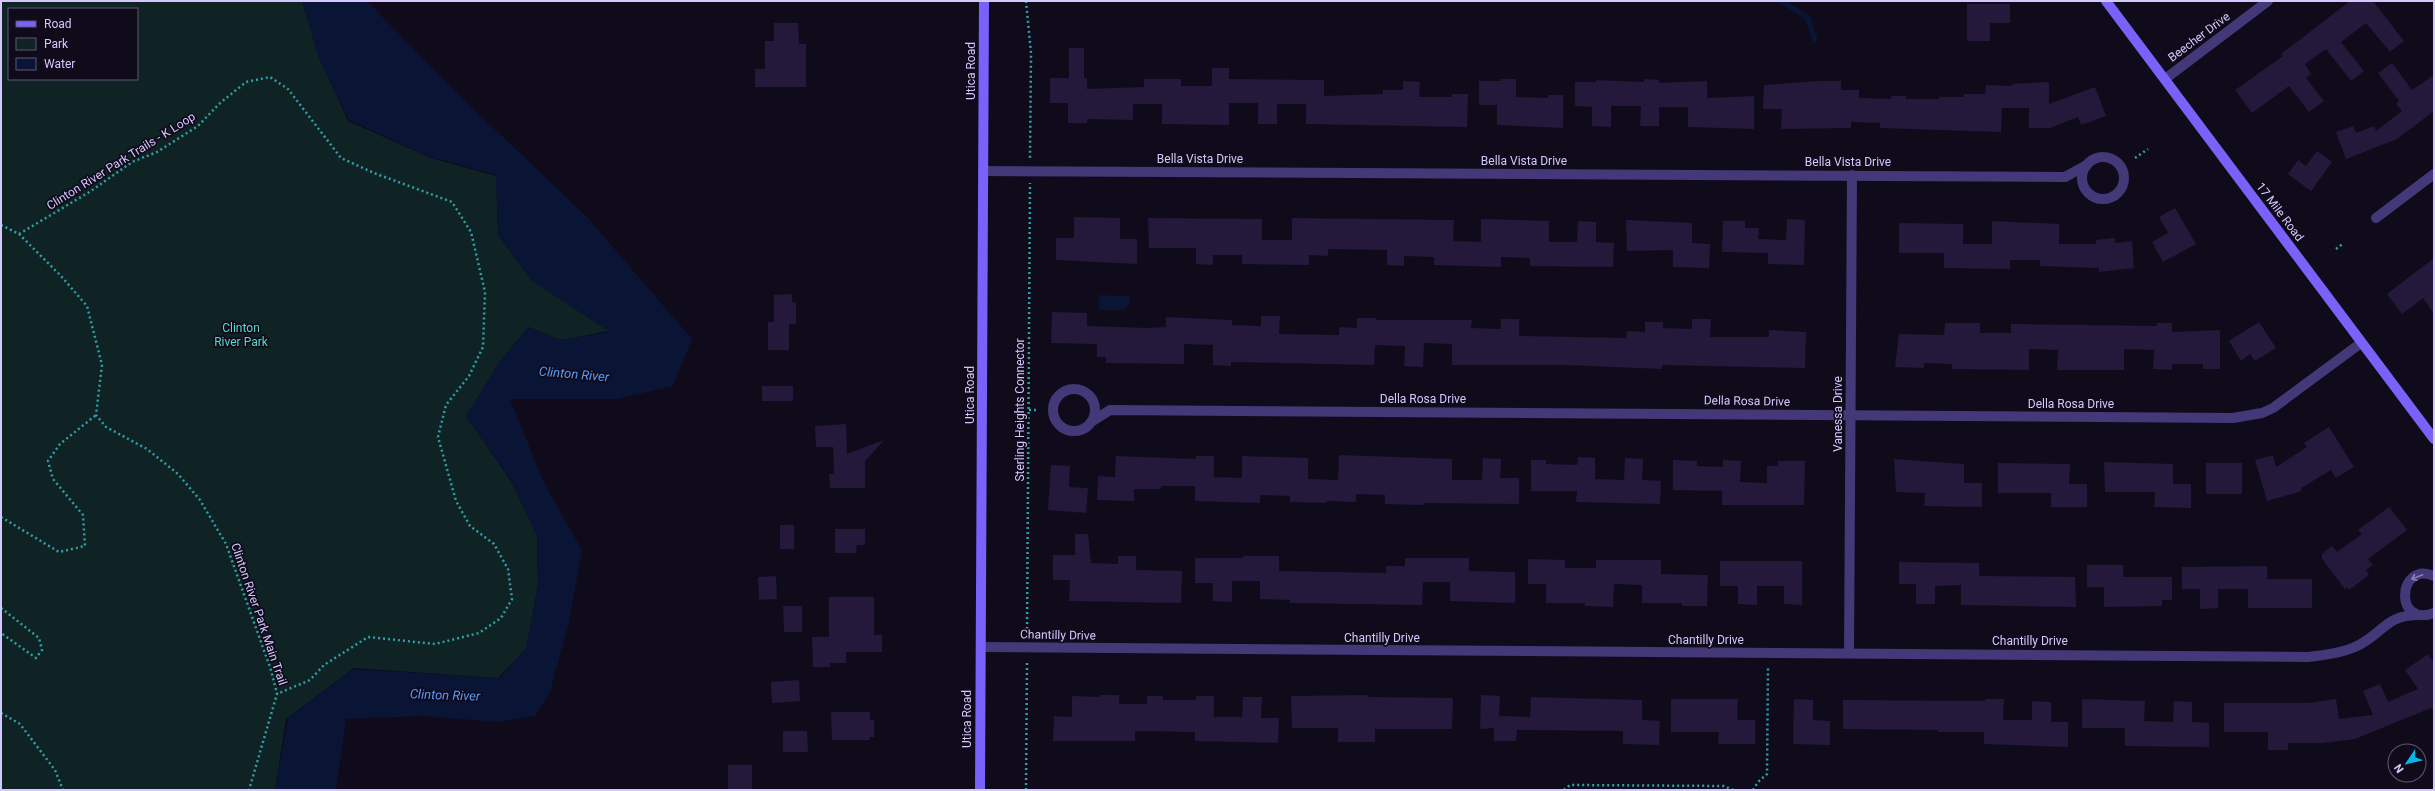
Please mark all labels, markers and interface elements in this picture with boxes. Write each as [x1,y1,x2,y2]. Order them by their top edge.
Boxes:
legend [8,8,138,80]
street label: Beecher Drive [2165,9,2233,65]
text: Road [44,17,72,31]
text: Park [44,37,69,51]
street label: Utica Road [964,42,978,100]
text: Water [44,57,75,71]
street label: Clinton River Park Trails - K Loop [44,109,198,213]
street label: Bella Vista Drive [1157,152,1243,166]
street label: Bella Vista Drive [1481,154,1567,168]
street label: Bella Vista Drive [1805,155,1891,169]
street label: 17 Mile Road [2253,180,2307,244]
park label: Clinton River Park [214,321,269,349]
street label: Sterling Heights Connector [1013,338,1027,482]
water label: Clinton River [538,363,610,385]
street label: Utica Road [963,366,977,424]
street label: Vanessa Drive [1831,376,1845,452]
street label: Della Rosa Drive [1380,392,1466,406]
street label: Della Rosa Drive [1704,393,1790,409]
street label: Della Rosa Drive [2028,397,2114,411]
street label: Clinton River Park Main Trail [228,541,290,687]
one-way arrow [2412,573,2424,581]
street label: Chantilly Drive [1020,627,1096,643]
street label: Chantilly Drive [1344,631,1420,645]
street label: Chantilly Drive [1668,633,1744,647]
street label: Chantilly Drive [1992,634,2068,648]
water label: Clinton River [410,686,481,704]
street label: Utica Road [960,690,974,748]
north arrow [2387,743,2427,783]
text: N [2392,761,2407,775]

